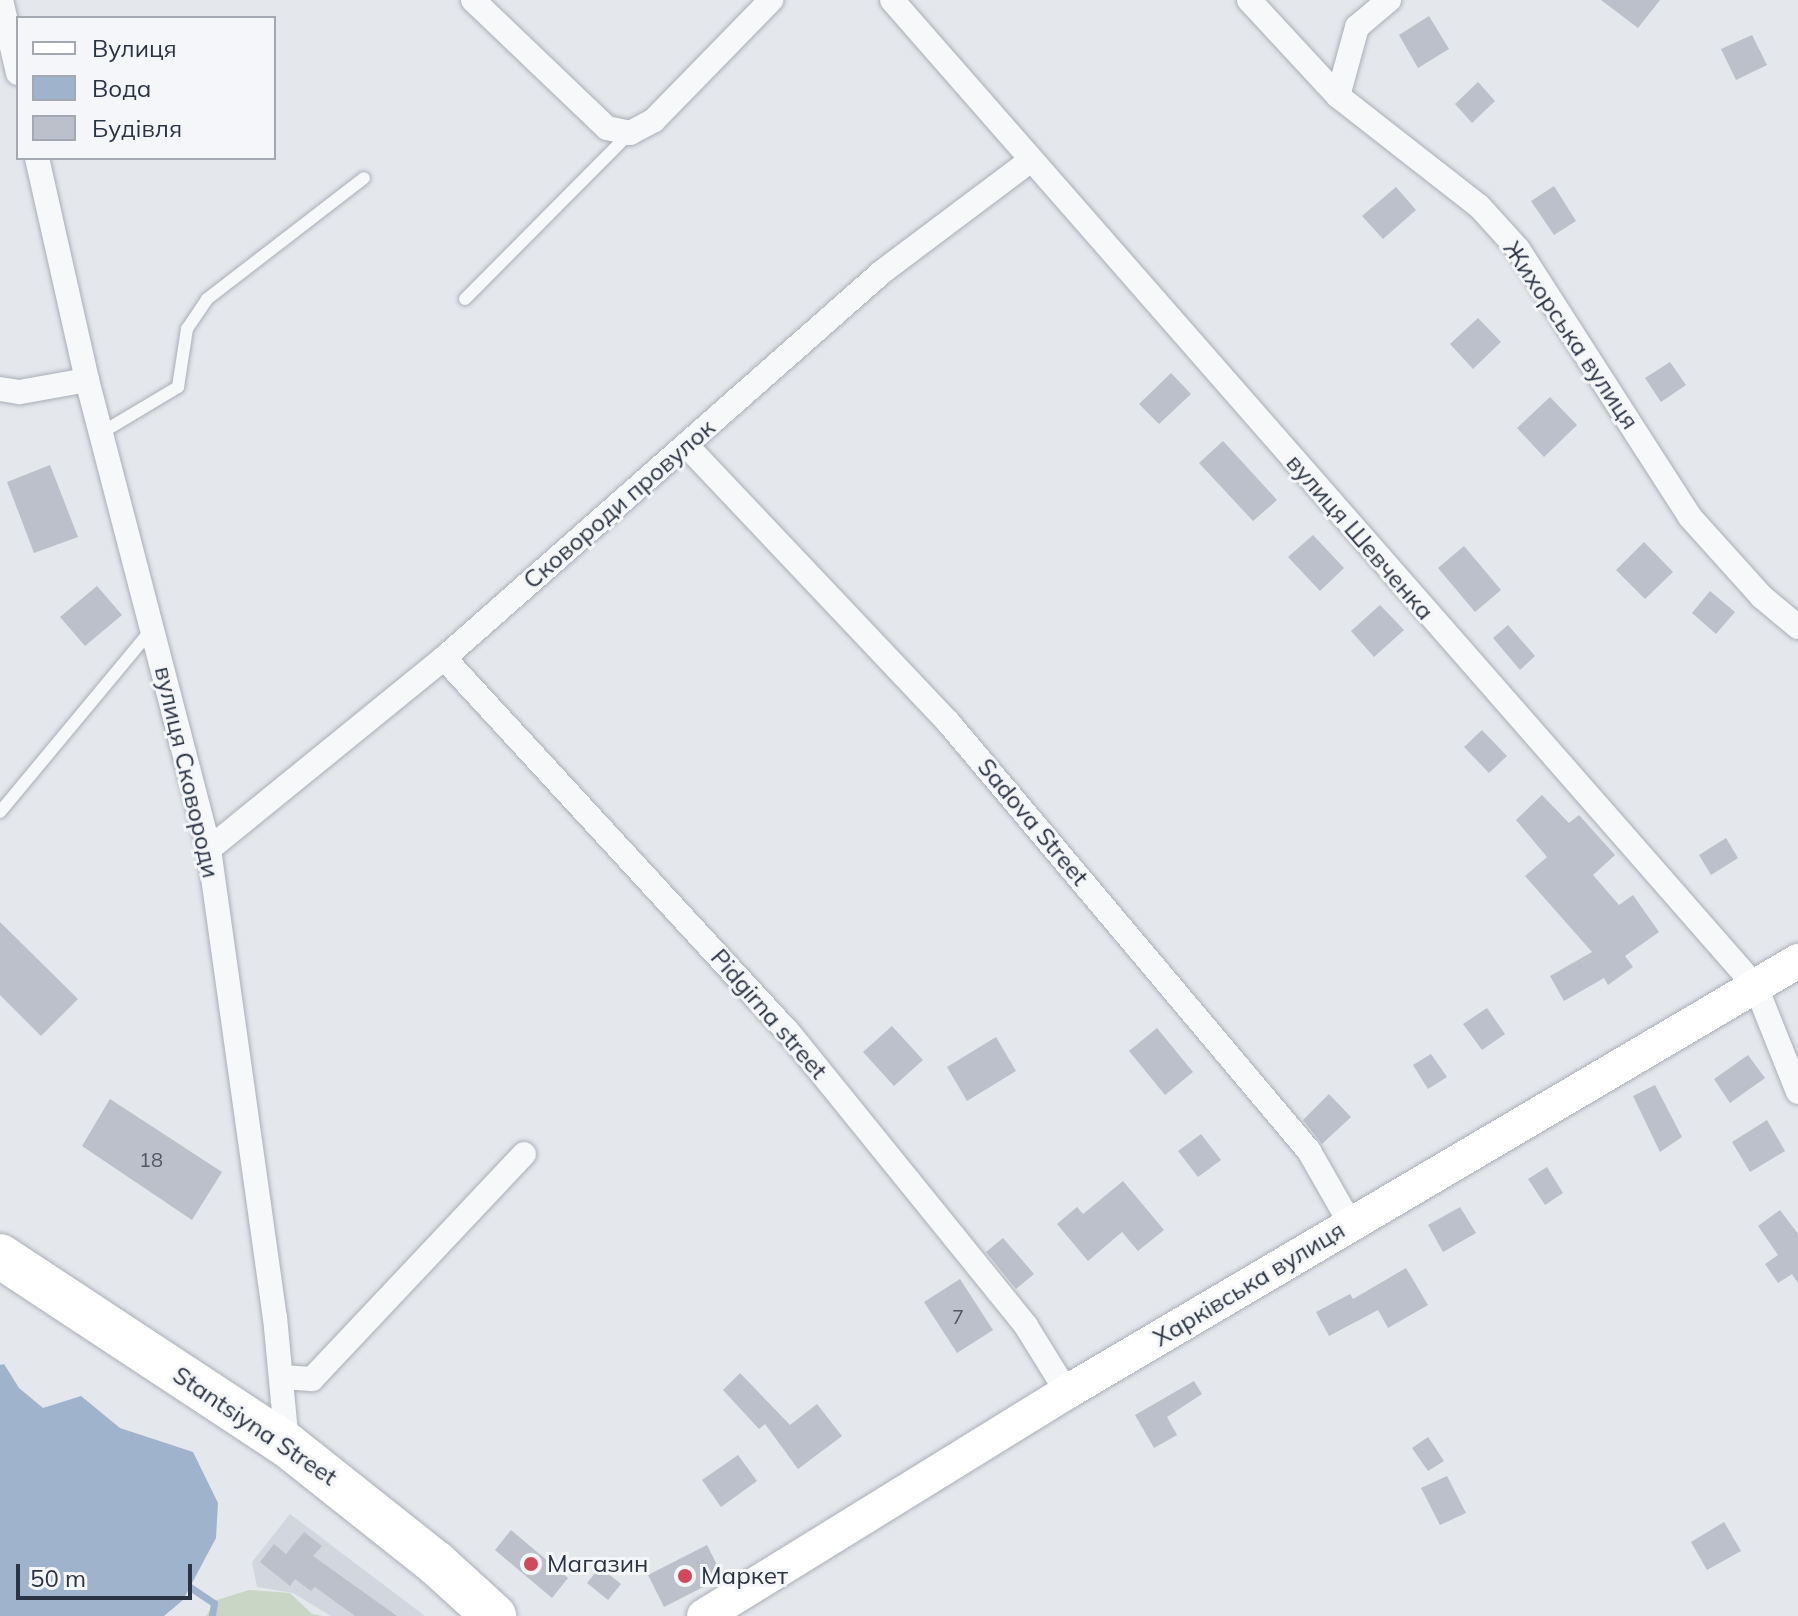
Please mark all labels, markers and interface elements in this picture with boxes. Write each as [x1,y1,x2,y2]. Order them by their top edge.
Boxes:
legend [16,16,276,160]
text: Вулиця [92,33,177,63]
text: Вода [92,73,152,103]
text: Будівля [92,113,182,143]
street label: Жихорська вулиця [1497,236,1645,434]
street label: Сковороди провулок [518,413,720,595]
street label: вулиця Шевченка [1280,448,1440,626]
street label: вулиця Сковороди [149,663,225,881]
street label: Sadova Street [972,753,1094,891]
street label: Pidgirna street [705,943,833,1085]
house number: 18 [139,1147,163,1171]
street label: Харківська вулиця [1148,1215,1350,1353]
house number: 7 [952,1304,964,1328]
street label: Stantsiyna Street [168,1360,342,1492]
scale bar [20,1548,196,1598]
place label: Магазин [547,1550,648,1578]
marker: Магазин [522,1555,540,1573]
place label: Маркет [701,1562,788,1590]
text: 50 m [30,1563,86,1593]
marker: Маркет [676,1567,694,1585]

